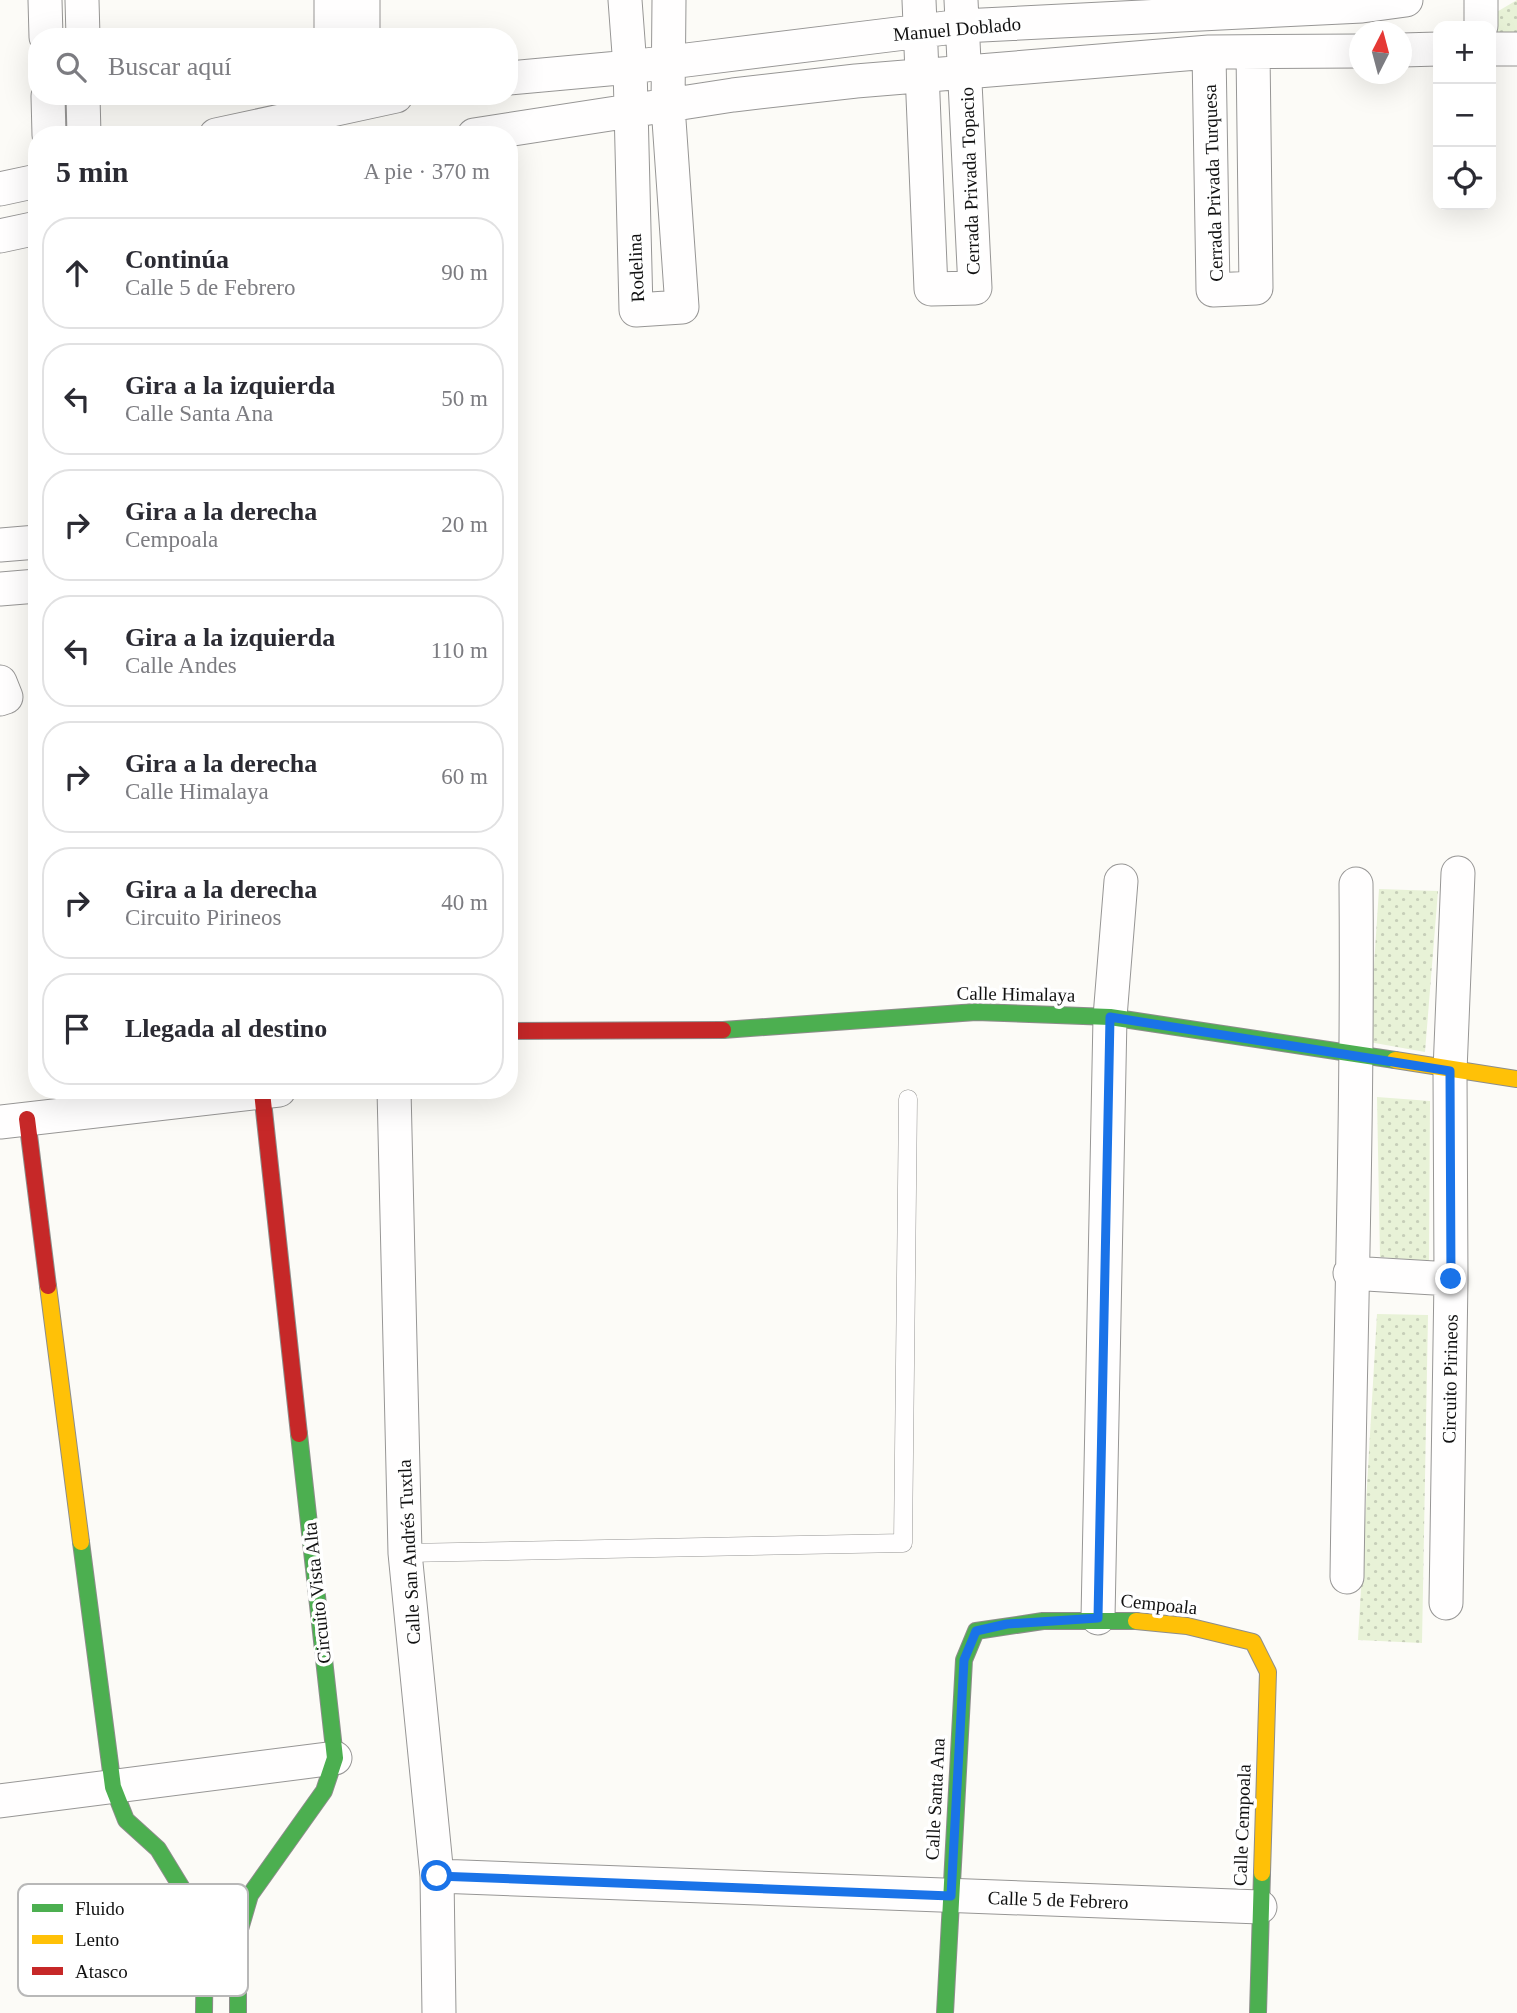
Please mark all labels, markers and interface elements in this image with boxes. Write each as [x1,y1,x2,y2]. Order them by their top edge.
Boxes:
street label: Manuel Doblado [892,13,1022,45]
north arrow [1349,21,1412,84]
map controls [1433,21,1496,210]
button: + [1433,21,1496,84]
search box [28,28,518,105]
icon: search [52,48,90,86]
text: Buscar aquí [108,52,231,81]
street label: Cerrada Privada Turquesa [1199,83,1227,282]
button: − [1433,84,1496,147]
street label: Cerrada Privada Topacio [956,87,984,275]
button: locate [1433,147,1496,210]
text: 5 min [56,155,129,188]
text: A pie · 370 m [364,159,490,184]
street label: Rodelina [624,233,648,303]
text: Continúa [125,245,229,274]
icon: ahead [58,254,96,292]
text: 90 m [441,260,488,285]
text: Calle 5 de Febrero [125,275,296,300]
text: Gira a la izquierda [125,371,335,400]
icon: left [58,380,96,418]
text: 50 m [441,386,488,411]
text: Calle Santa Ana [125,401,273,426]
text: Gira a la derecha [125,497,317,526]
icon: right [58,506,96,544]
text: 20 m [441,512,488,537]
text: Cempoala [125,527,218,552]
text: Gira a la izquierda [125,623,335,652]
icon: left [58,632,96,670]
text: 110 m [431,638,488,663]
text: Calle Andes [125,653,237,678]
text: Gira a la derecha [125,749,317,778]
icon: right [58,758,96,796]
text: 60 m [441,764,488,789]
text: Calle Himalaya [125,779,269,804]
text: Gira a la derecha [125,875,317,904]
icon: right [58,884,96,922]
text: 40 m [441,890,488,915]
text: Circuito Pirineos [125,905,282,930]
street label: Calle Himalaya [956,982,1076,1006]
icon: arrive [58,1010,96,1048]
text: Llegada al destino [125,1014,327,1043]
route end [1435,1263,1466,1294]
street label: Circuito Pirineos [1438,1314,1462,1444]
street label: Calle San Andrés Tuxtla [394,1458,424,1645]
street label: Circuito Vista Alta [299,1521,335,1665]
street label: Cempoala [1120,1590,1199,1619]
street label: Calle Santa Ana [921,1737,949,1861]
street label: Calle Cempoala [1229,1763,1255,1886]
route start [421,1860,452,1891]
legend [18,1884,248,1996]
street label: Calle 5 de Febrero [987,1887,1129,1913]
text: Fluido [75,1898,125,1919]
text: Lento [75,1929,119,1950]
text: Atasco [75,1961,128,1982]

